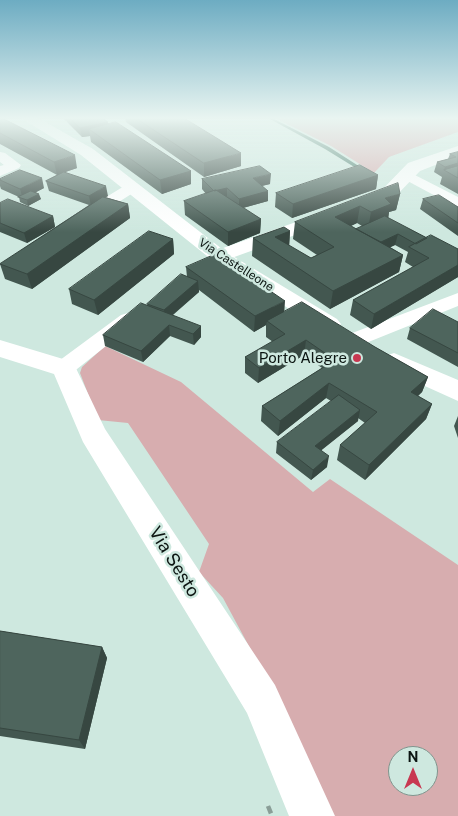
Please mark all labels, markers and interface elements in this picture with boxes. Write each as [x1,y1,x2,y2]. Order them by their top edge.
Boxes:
street label: Via Castelleone [196,235,276,295]
place label: Porto Alegre [259,349,347,367]
marker: Porto Alegre [351,352,363,364]
street label: Via Sesto [144,523,204,601]
north arrow [388,746,438,796]
text: N [408,749,418,765]

